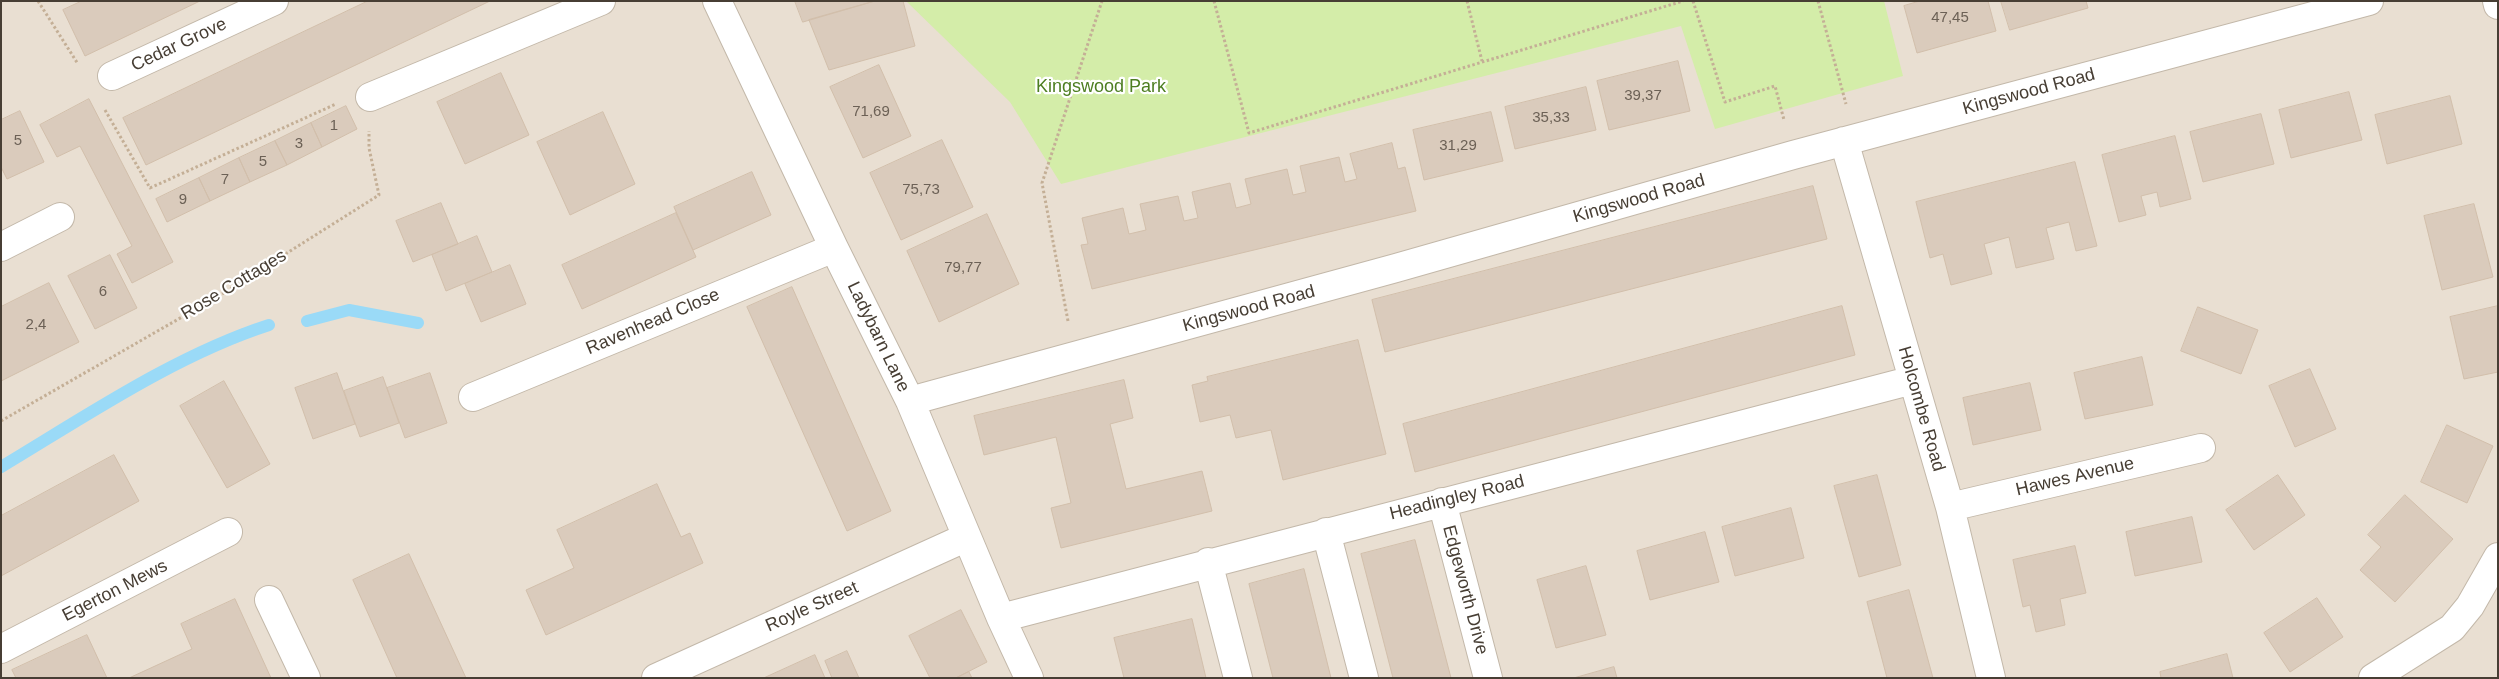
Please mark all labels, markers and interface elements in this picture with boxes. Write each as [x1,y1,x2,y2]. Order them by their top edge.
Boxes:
house number: 47,45 [1931,9,1969,27]
street label: Cedar Grove [128,13,230,77]
street label: Kingswood Road [1960,64,2098,120]
park label: Kingswood Park [1036,76,1166,98]
house number: 39,37 [1624,87,1662,105]
house number: 71,69 [852,103,890,121]
house number: 35,33 [1532,109,1570,127]
house number: 1 [330,117,338,135]
house number: 5 [14,132,22,150]
house number: 3 [295,135,303,153]
house number: 31,29 [1439,137,1477,155]
house number: 5 [259,153,267,171]
street label: Kingswood Road [1571,170,1707,228]
house number: 7 [221,171,229,189]
house number: 75,73 [902,181,940,199]
house number: 9 [179,191,187,209]
street label: Rose Cottages [177,245,291,325]
house number: 79,77 [944,259,982,277]
street label: Ladybarn Lane [842,278,914,396]
street label: Kingswood Road [1180,281,1318,337]
house number: 6 [99,283,107,301]
street label: Ravenhead Close [583,284,723,360]
house number: 2,4 [26,316,46,334]
street label: Holcombe Road [1893,344,1949,474]
street label: Hawes Avenue [2014,453,2136,501]
street label: Headingley Road [1387,471,1527,525]
street label: Edgeworth Drive [1437,523,1493,657]
street label: Egerton Mews [59,555,171,627]
street label: Royle Street [762,577,862,637]

